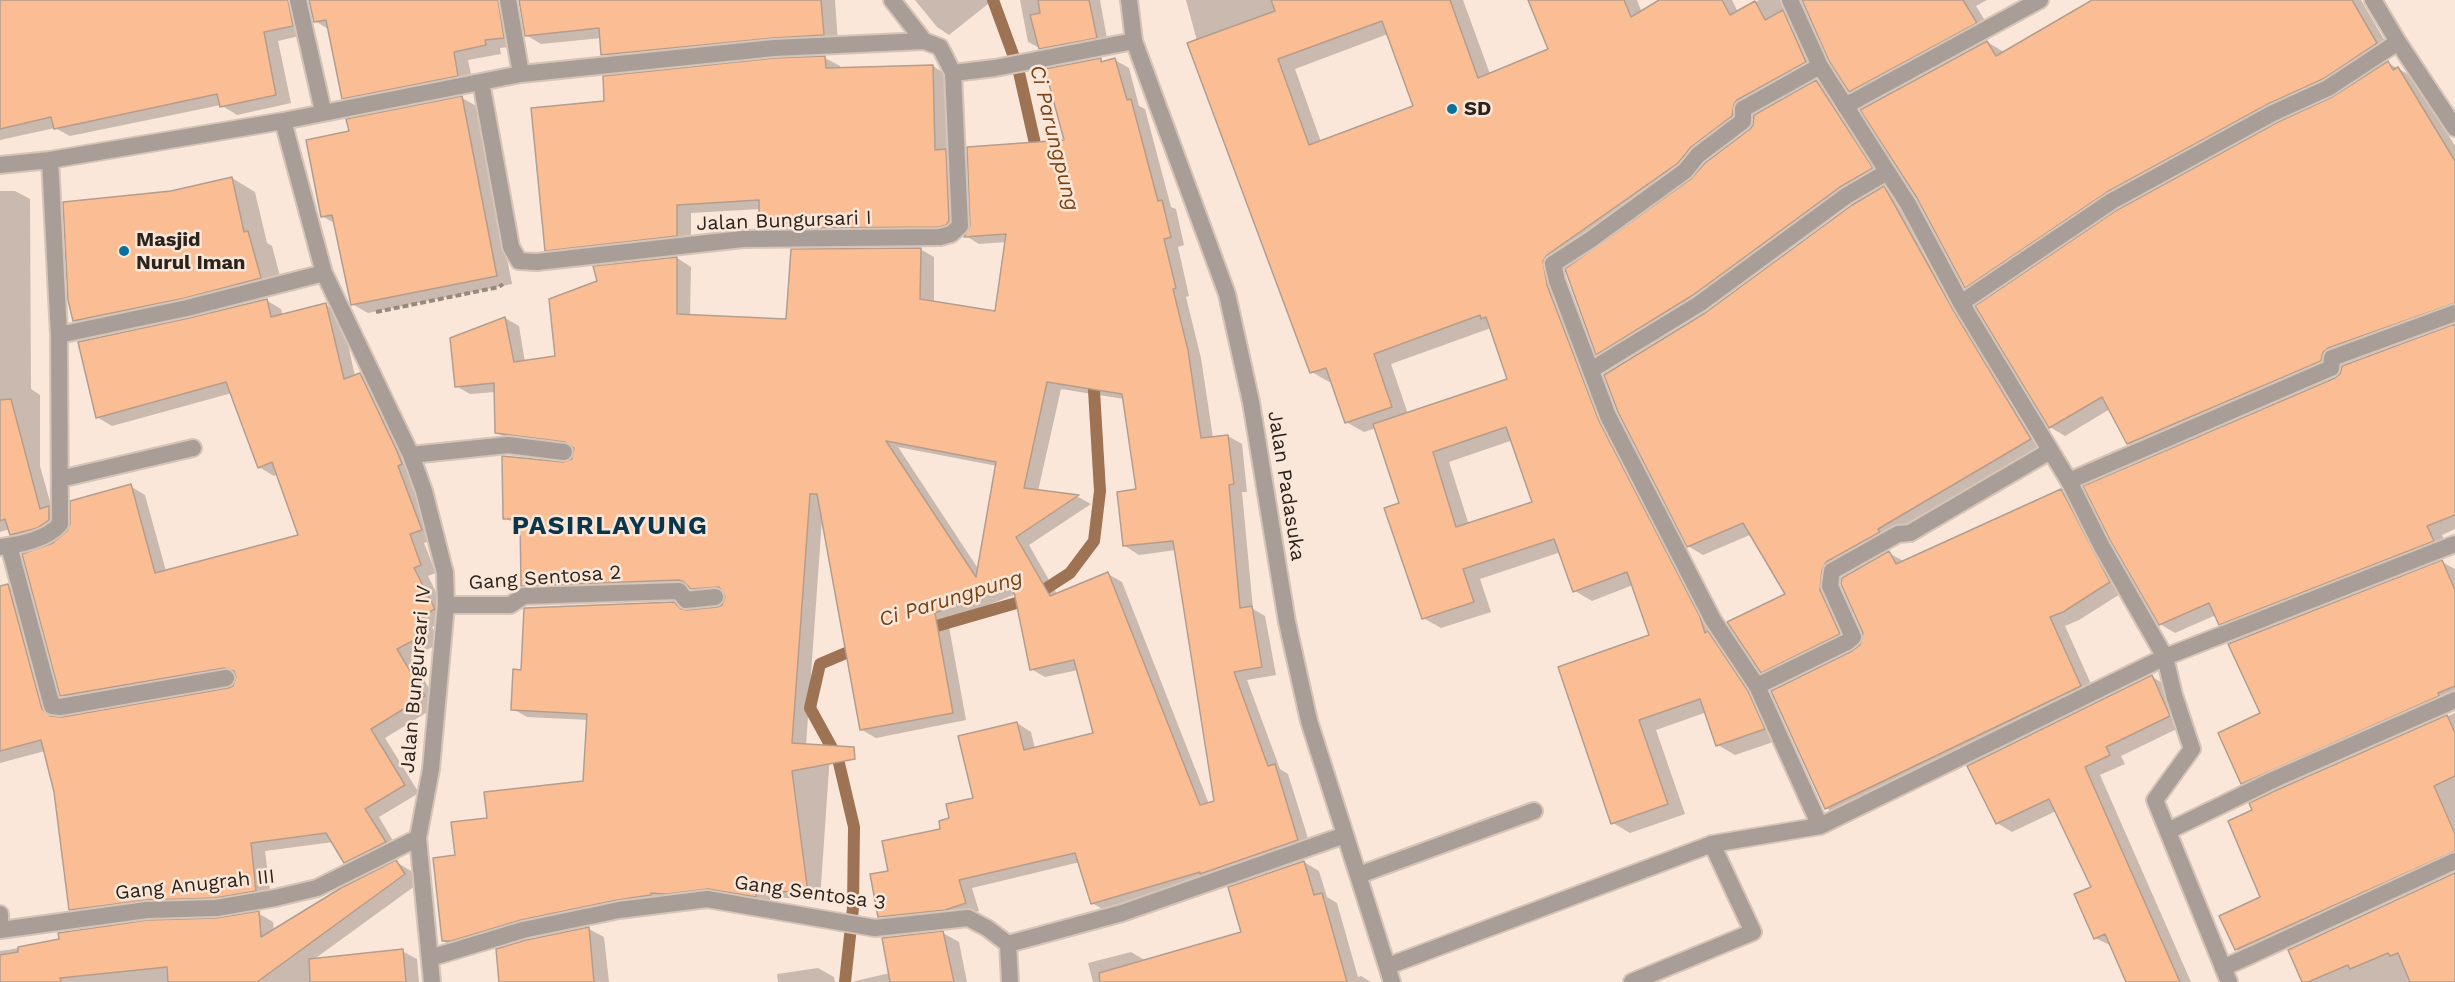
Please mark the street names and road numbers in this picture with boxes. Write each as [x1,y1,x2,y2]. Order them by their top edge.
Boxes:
street label: Jalan Bungursari I [696,206,872,236]
street label: Jalan Padasuka [1262,409,1310,563]
street label: Gang Sentosa 2 [468,561,622,595]
street label: Jalan Bungursari IV [396,584,436,774]
street label: Gang Anugrah III [114,865,276,905]
street label: Gang Sentosa 3 [733,870,887,916]

